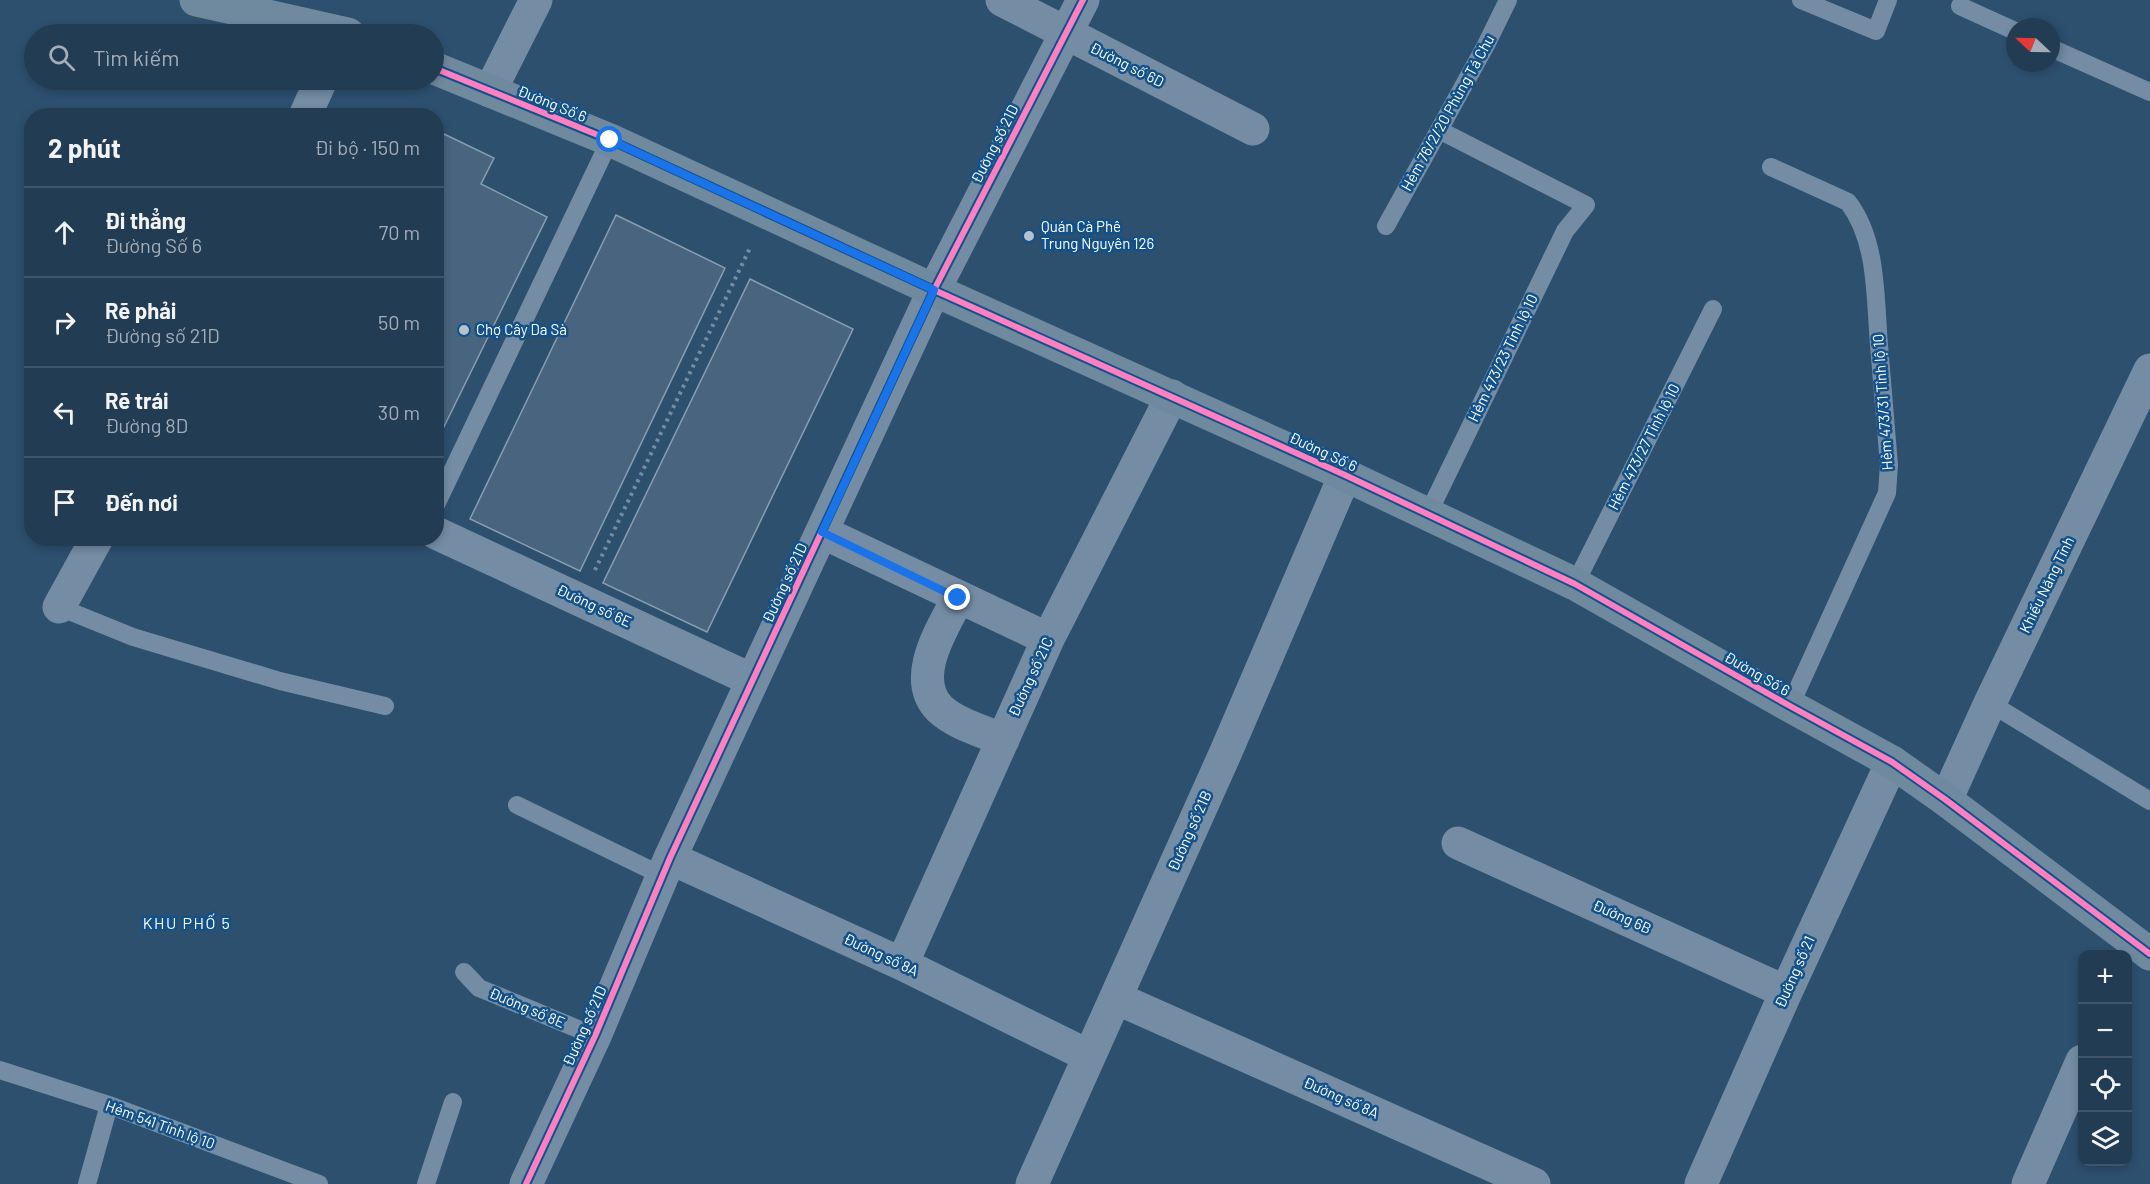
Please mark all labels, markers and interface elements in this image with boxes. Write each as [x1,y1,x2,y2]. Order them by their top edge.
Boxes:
north arrow [2006,18,2060,72]
search box [24,24,444,90]
street label: Hẻm 76/2/20 Phùng Tá Chu [1397,31,1498,194]
street label: Đường số 6D [1087,38,1167,90]
icon: search [45,41,78,74]
text: Tìm kiếm [93,44,179,70]
street label: Đường Số 6 [515,81,589,125]
street label: Đường số 21D [967,101,1022,186]
route start [596,126,622,152]
text: 2 phút [48,132,121,163]
text: Đi bộ · 150 m [314,135,420,159]
text: Đi thẳng [105,207,186,233]
icon: ahead [48,216,81,249]
place label: Quán Cà Phê Trung Nguyên 126 [1041,217,1154,252]
text: 70 m [379,220,420,244]
marker: Quán Cà Phê Trung Nguyên 126 [1022,229,1036,243]
text: Đường Số 6 [105,233,202,257]
street label: Hẻm 473/23 Tỉnh lộ 10 [1463,291,1541,424]
text: Rẽ phải [105,297,176,323]
icon: right [48,306,81,339]
text: 50 m [378,310,420,334]
place label: Chợ Cây Da Sà [476,320,567,338]
text: Đường số 21D [105,323,220,347]
marker: Chợ Cây Da Sà [457,323,471,337]
street label: Hẻm 473/31 Tỉnh lộ 10 [1868,333,1896,471]
street label: Hẻm 473/27 Tỉnh lộ 10 [1604,381,1683,513]
text: Rẽ trái [105,387,169,413]
icon: left [48,396,81,429]
text: 30 m [378,400,420,424]
text: Đường 8D [105,413,188,437]
street label: Đường Số 6 [1287,428,1360,475]
icon: arrive [48,486,81,519]
text: Đến nơi [105,489,178,515]
street label: Khiếu Năng Tĩnh [2015,533,2077,636]
street label: Đường số 21D [758,540,810,625]
street label: Đường số 6E [554,580,635,630]
route end [944,584,970,610]
street label: Đường số 21C [1004,634,1056,719]
street label: Đường Số 6 [1721,647,1794,699]
street label: Đường số 21B [1163,788,1215,874]
street label: Đường 6B [1590,895,1655,937]
district label: KHU PHỐ 5 [143,913,231,932]
street label: Đường số 8A [841,929,922,979]
street label: Đường số 21 [1770,933,1818,1010]
map controls [2078,950,2132,1166]
button: + [2078,950,2132,1004]
street label: Đường số 8E [487,983,568,1031]
street label: Đường số 21D [558,983,610,1068]
button: − [2078,1004,2132,1058]
button: locate [2078,1058,2132,1112]
street label: Đường số 8A [1301,1073,1382,1122]
street label: Hẻm 541 Tỉnh lộ 10 [103,1096,218,1152]
button: layers [2078,1112,2132,1166]

